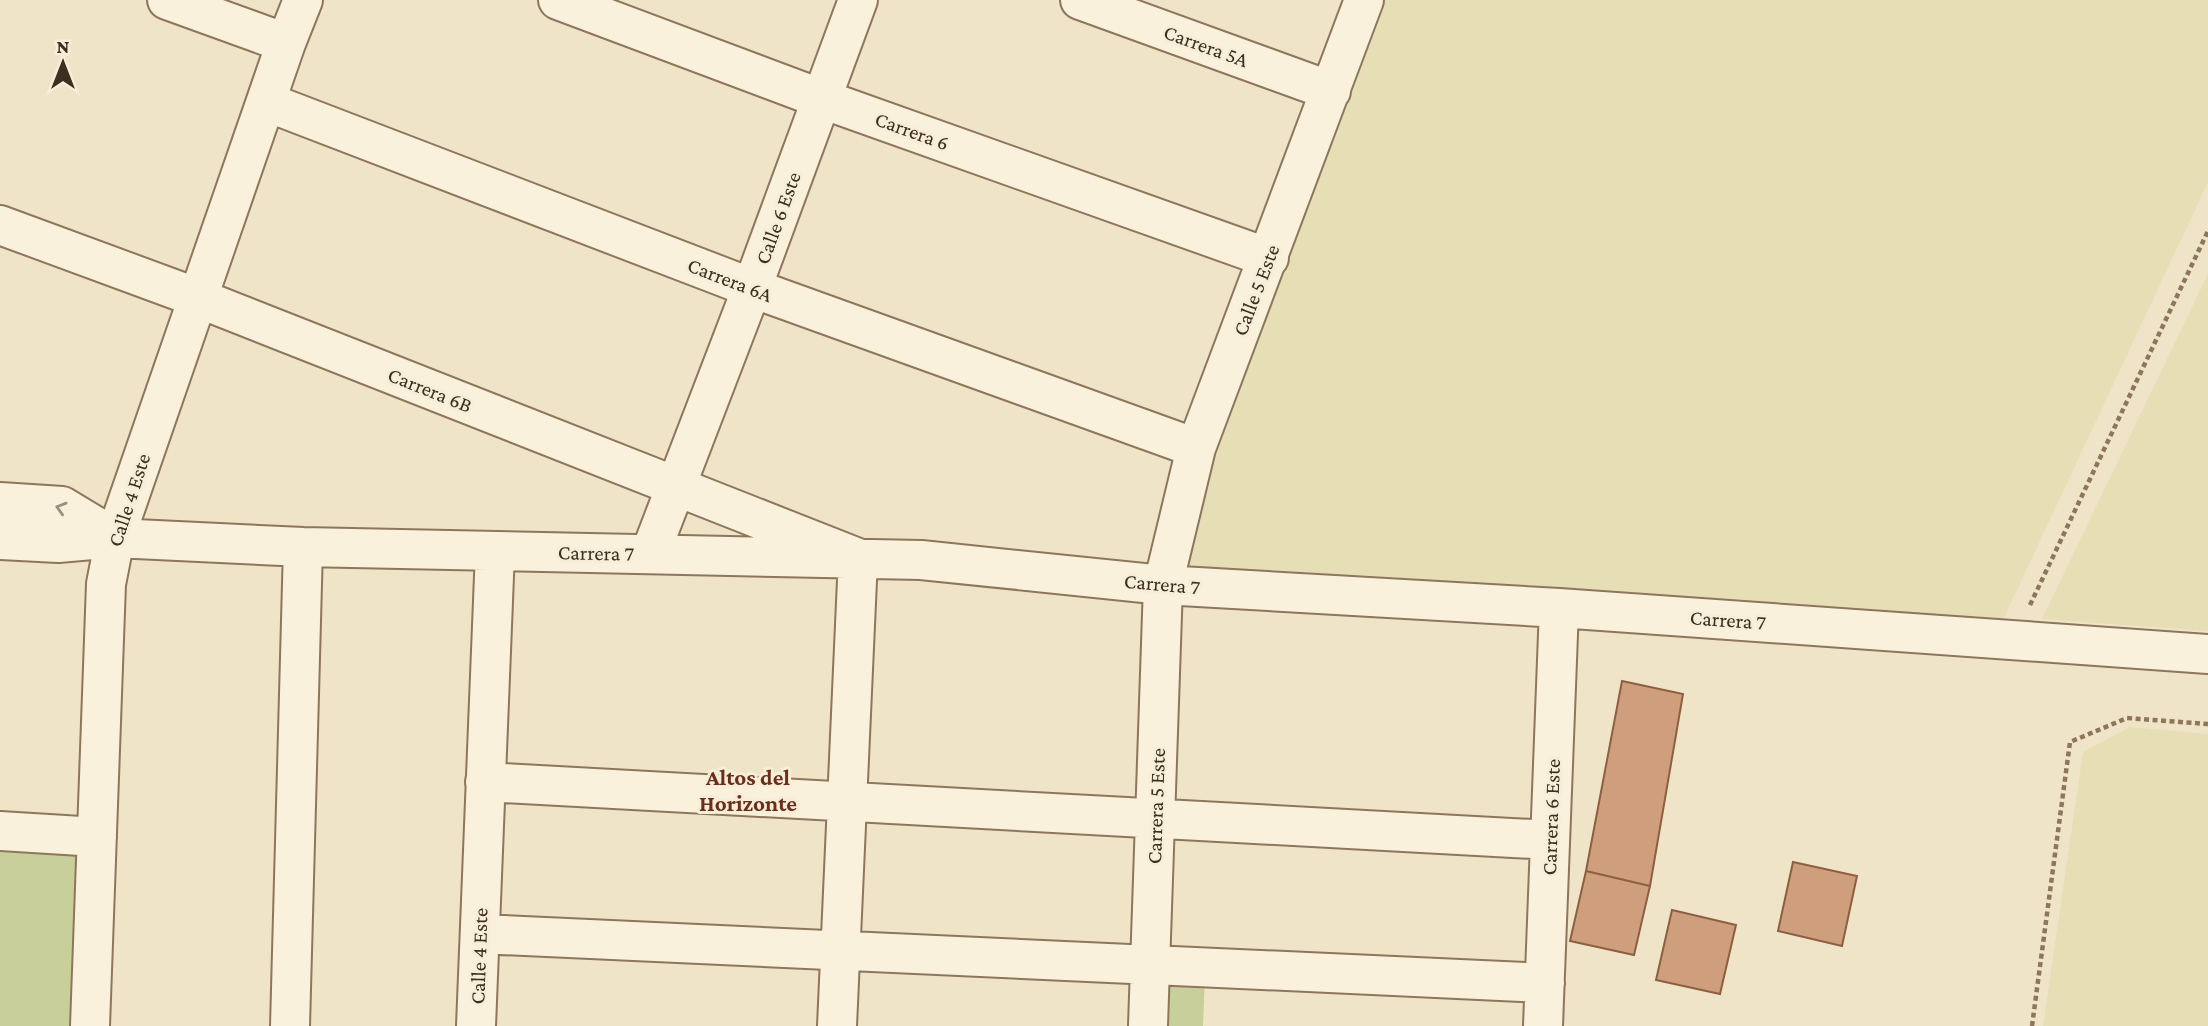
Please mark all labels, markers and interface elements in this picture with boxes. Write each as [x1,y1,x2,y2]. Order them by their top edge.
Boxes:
street label: Carrera 5A [1161,20,1251,72]
north arrow [28,28,98,98]
text: N [57,36,70,57]
street label: Carrera 6 [872,107,952,155]
street label: Calle 6 Este [750,169,806,267]
street label: Calle 5 Este [1228,241,1284,339]
street label: Carrera 6A [684,253,776,307]
street label: Carrera 6B [384,362,476,418]
street label: Calle 4 Este [103,450,155,550]
one-way arrow [55,502,68,517]
street label: Carrera 7 [558,540,635,566]
street label: Carrera 7 [1123,569,1201,599]
street label: Carrera 7 [1689,605,1767,635]
street label: Carrera 5 Este [1142,748,1170,864]
street label: Carrera 6 Este [1537,758,1565,876]
district label: Altos del Horizonte [699,764,797,816]
street label: Calle 4 Este [465,907,493,1005]

